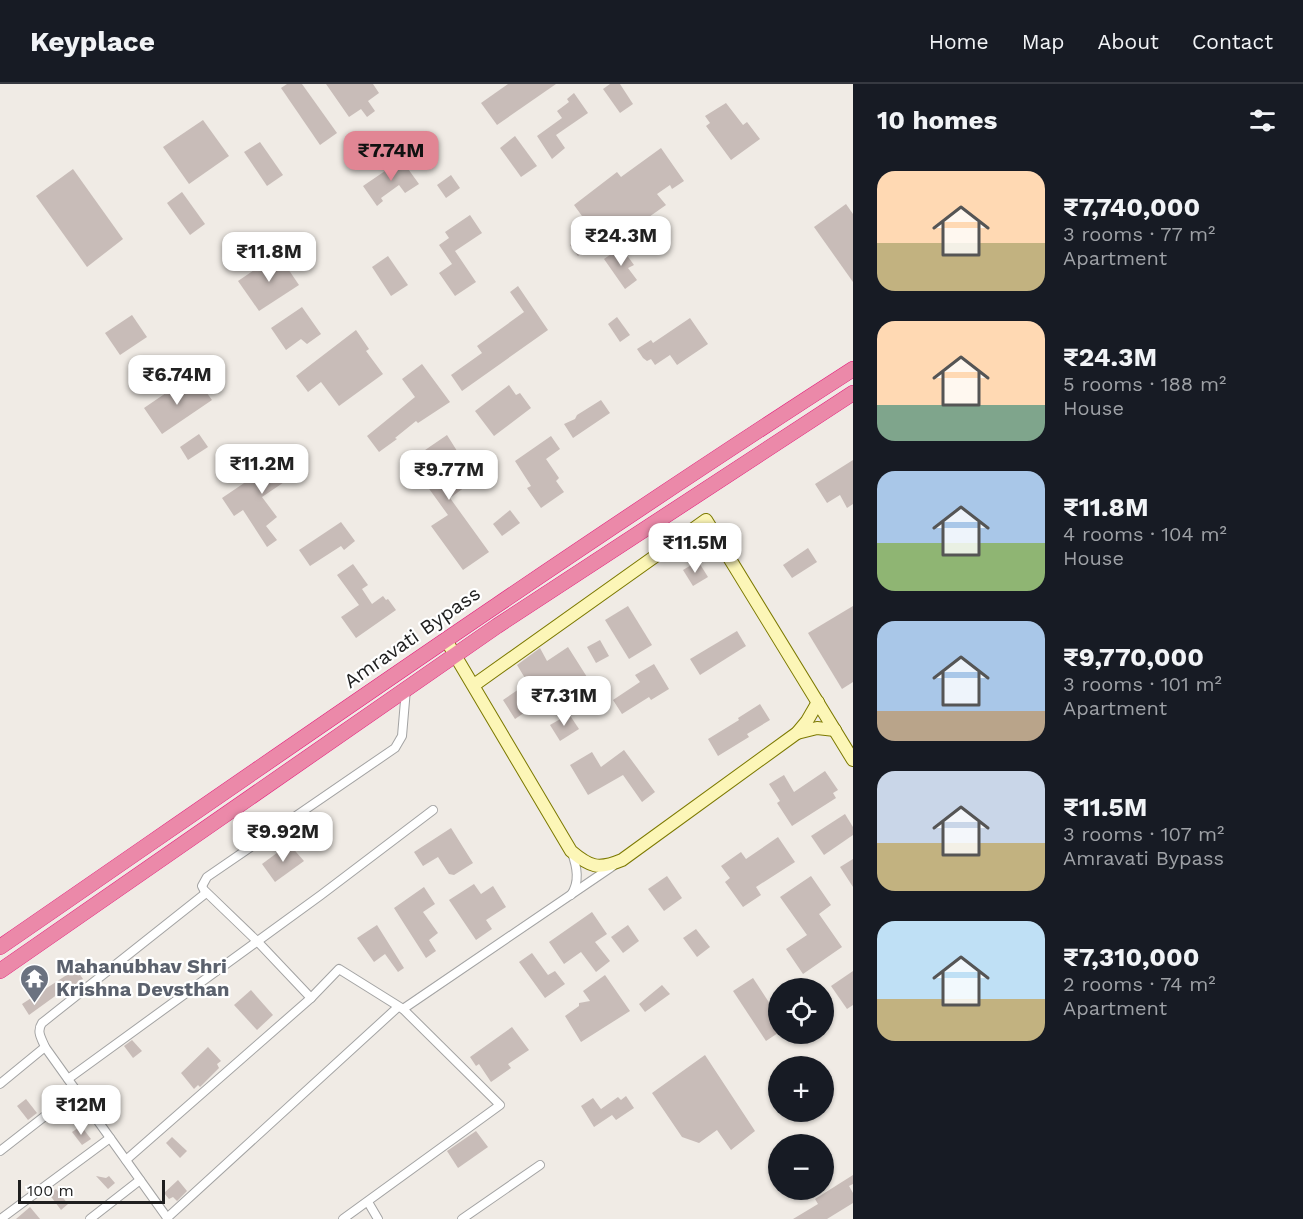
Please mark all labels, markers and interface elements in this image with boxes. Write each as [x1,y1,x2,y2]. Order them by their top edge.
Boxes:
text: Keyplace [30,25,155,58]
text: Home [929,29,989,54]
text: Map [1022,29,1065,54]
text: About [1098,29,1159,54]
text: Contact [1192,29,1273,54]
icon: filters [1246,104,1279,137]
text: 10 homes [877,105,997,135]
pin: ₹7.74M [342,131,440,182]
text: ₹7.74M [358,138,424,162]
text: ₹7,740,000 [1063,192,1200,222]
icon: home [925,195,997,267]
pin: ₹24.3M [572,216,670,267]
text: 3 rooms · 77 m² [1063,222,1215,246]
text: ₹24.3M [585,223,657,247]
pin: ₹11.8M [220,232,318,283]
text: ₹11.8M [236,239,302,263]
text: Apartment [1063,246,1167,270]
text: ₹24.3M [1063,342,1157,372]
icon: home [925,345,997,417]
pin: ₹6.74M [128,355,226,406]
text: ₹6.74M [142,362,212,386]
text: 5 rooms · 188 m² [1063,372,1226,396]
text: House [1063,396,1124,420]
pin: ₹11.2M [213,444,311,495]
pin: ₹9.77M [400,450,498,501]
text: ₹11.2M [229,451,295,475]
text: ₹9.77M [414,457,484,481]
text: ₹11.8M [1063,492,1149,522]
icon: home [925,495,997,567]
text: 4 rooms · 104 m² [1063,522,1227,546]
pin: ₹11.5M [646,523,744,574]
text: ₹11.5M [663,530,727,554]
text: House [1063,546,1124,570]
street label: Amravati Bypass [339,581,485,693]
text: ₹9,770,000 [1063,642,1204,672]
icon: home [925,645,997,717]
text: 3 rooms · 101 m² [1063,672,1222,696]
pin: ₹7.31M [515,676,613,727]
text: ₹7.31M [531,683,597,707]
text: Apartment [1063,696,1167,720]
text: ₹11.5M [1063,792,1147,822]
icon: home [925,795,997,867]
pin: ₹9.92M [234,812,332,863]
text: ₹9.92M [247,819,319,843]
text: 3 rooms · 107 m² [1063,822,1224,846]
text: Amravati Bypass [1063,846,1224,870]
text: ₹7,310,000 [1063,942,1200,972]
icon: home [925,945,997,1017]
place label: Mahanubhav Shri Krishna Devsthan [56,954,230,1001]
temple icon: Mahanubhav Shri Krishna Devsthan [19,962,51,1004]
text: 2 rooms · 74 m² [1063,972,1216,996]
map controls [768,978,834,1200]
button: locate [768,978,834,1044]
text: Apartment [1063,996,1167,1020]
button: + [768,1056,834,1122]
pin: ₹12M [45,1085,117,1136]
text: ₹12M [56,1092,106,1116]
button: − [768,1134,834,1200]
scale bar [18,1177,165,1204]
text: 100 m [27,1181,74,1200]

